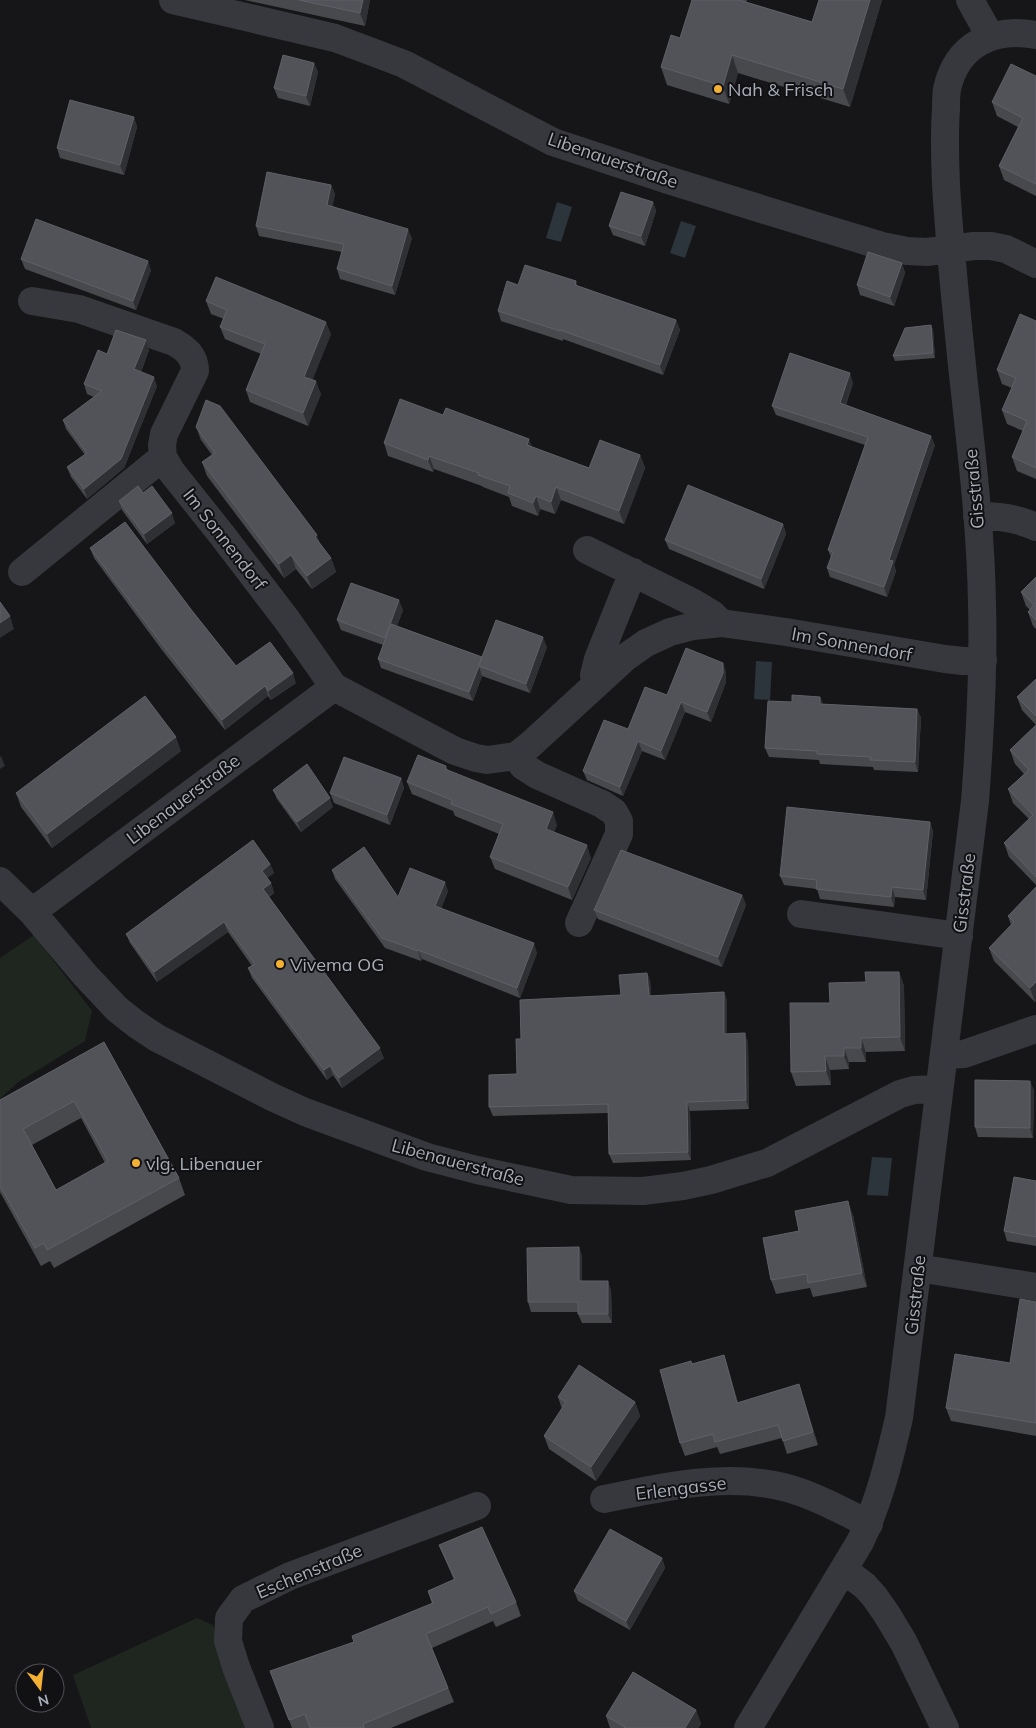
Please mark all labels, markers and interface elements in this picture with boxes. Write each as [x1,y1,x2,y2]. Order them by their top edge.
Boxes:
place label: Nah & Frisch [728,78,833,101]
marker: Nah & Frisch [712,83,724,95]
street label: Libenauerstraße [545,127,681,193]
street label: Gisstraße [959,448,989,530]
street label: Im Sonnendorf [178,484,272,595]
street label: Im Sonnendorf [790,622,915,666]
street label: Libenauerstraße [122,749,244,849]
street label: Gisstraße [948,852,980,934]
place label: Vivema OG [290,953,384,976]
marker: Vivema OG [274,958,286,970]
street label: Libenauerstraße [389,1133,527,1191]
place label: vlg. Libenauer [146,1152,263,1175]
marker: vlg. Libenauer [130,1157,142,1169]
street label: Gisstraße [899,1254,931,1336]
street label: Erlengasse [634,1471,728,1505]
street label: Eschenstraße [253,1538,365,1604]
north arrow [15,1663,65,1713]
text: N [36,1690,51,1711]

